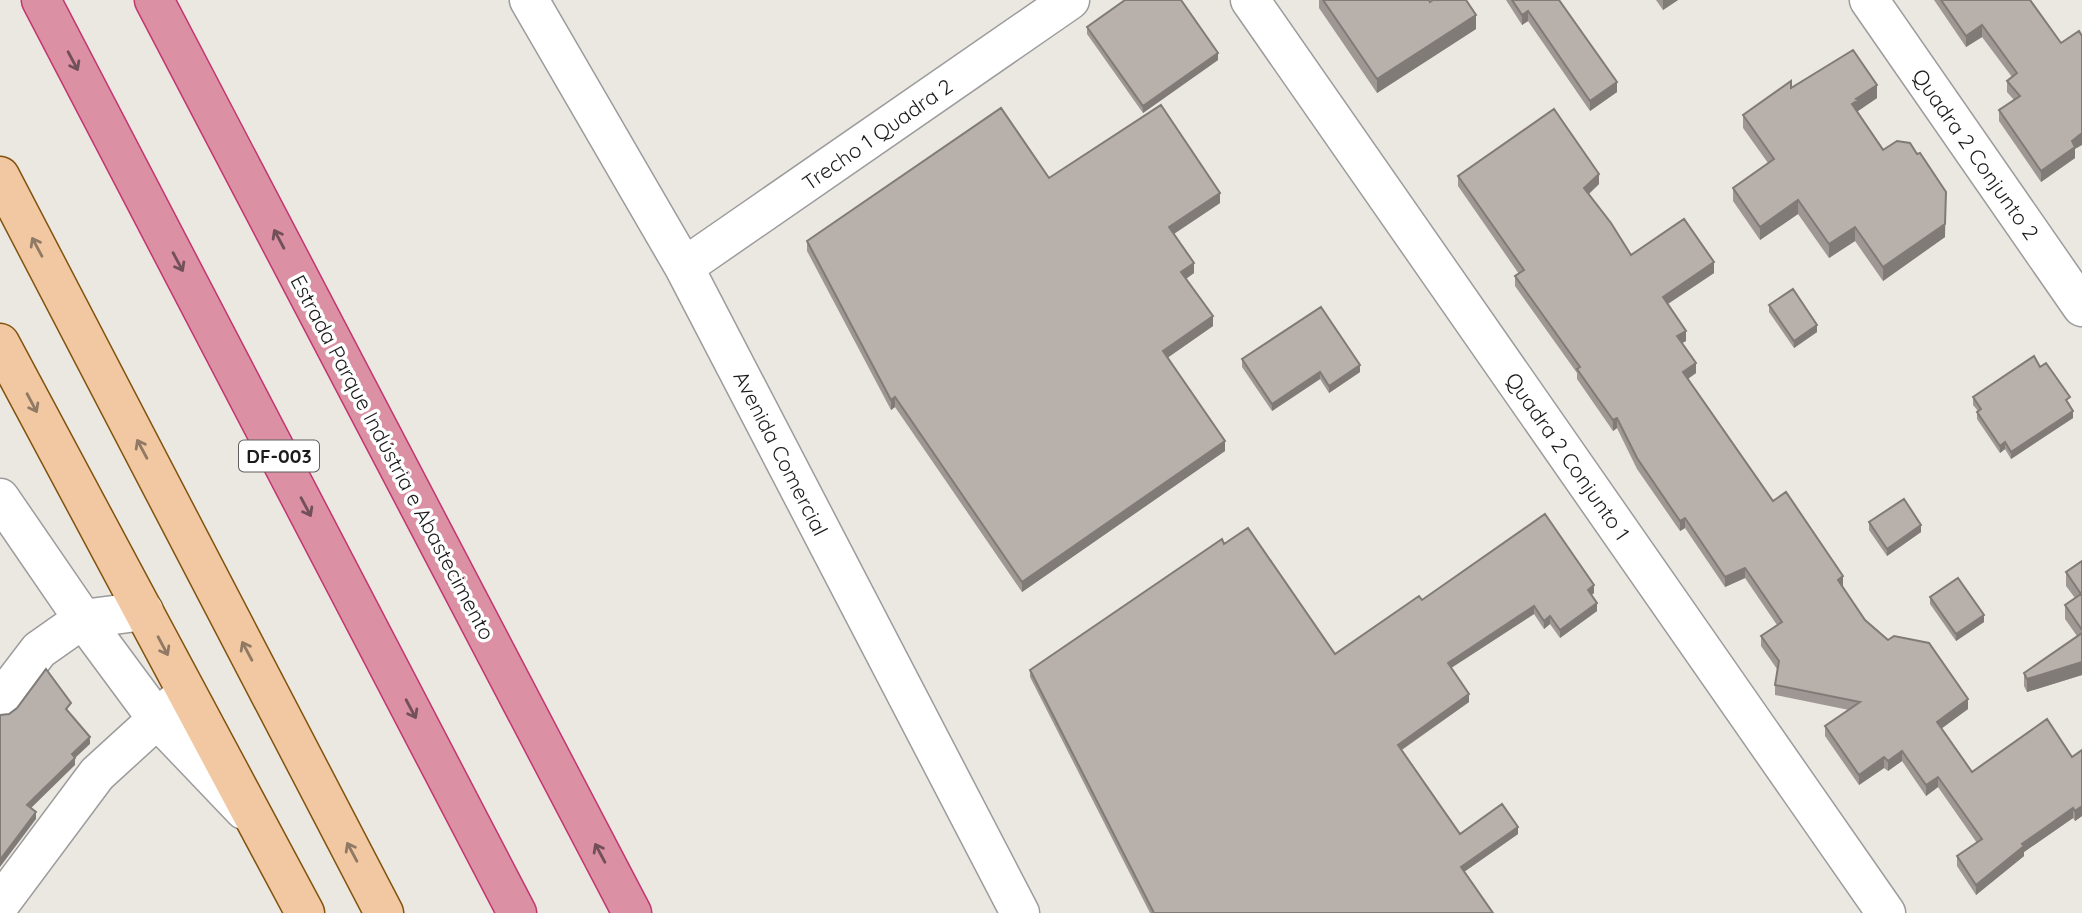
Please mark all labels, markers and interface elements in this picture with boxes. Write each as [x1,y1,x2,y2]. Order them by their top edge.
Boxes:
one-way arrow [66,50,80,70]
street label: Quadra 2 Conjunto 2 [1907,64,2045,244]
street label: Trecho 1 Quadra 2 [797,73,957,195]
one-way arrow [272,229,286,249]
one-way arrow [30,237,43,258]
one-way arrow [172,251,185,272]
street label: Estrada Parque Indústria e Abastecimento [285,270,501,644]
street label: Avenida Comercial [728,366,834,540]
street label: Quadra 2 Conjunto 1 [1500,367,1636,545]
one-way arrow [26,392,40,413]
one-way arrow [135,439,149,460]
road number: DF-003 [239,440,319,471]
one-way arrow [299,497,313,517]
one-way arrow [157,636,171,656]
one-way arrow [240,641,254,662]
one-way arrow [405,698,418,719]
one-way arrow [345,843,359,863]
one-way arrow [593,843,607,863]

